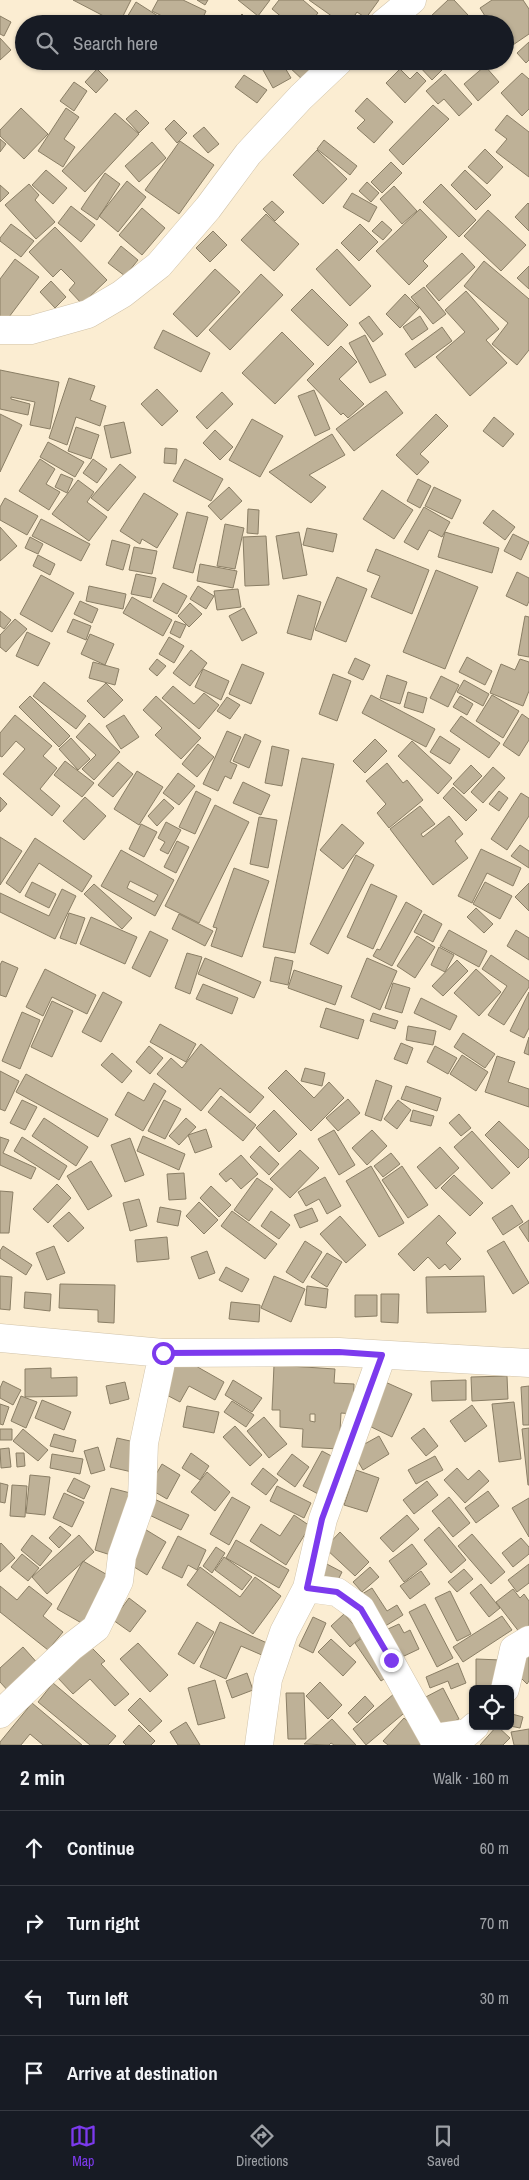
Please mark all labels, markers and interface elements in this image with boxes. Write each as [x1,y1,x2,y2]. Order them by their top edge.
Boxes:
search box [15,15,514,70]
icon: search [33,29,61,57]
text: Search here [73,30,158,56]
route start [152,1342,175,1365]
route end [380,1649,403,1672]
map controls [469,1685,514,1730]
button: locate [469,1685,514,1730]
text: 2 min [20,1763,65,1792]
text: Walk · 160 m [433,1767,509,1789]
icon: ahead [20,1834,48,1862]
text: Continue [67,1835,135,1861]
text: 60 m [480,1837,509,1859]
icon: right [20,1909,48,1937]
text: Turn right [67,1910,139,1936]
text: 70 m [480,1912,509,1934]
icon: left [20,1984,48,2012]
text: Turn left [67,1985,128,2011]
text: 30 m [480,1987,509,2009]
icon: arrive [20,2059,48,2087]
text: Arrive at destination [67,2060,218,2086]
tab: Map [69,2122,97,2170]
tab: Directions [236,2122,288,2170]
tab: Saved [427,2122,460,2170]

